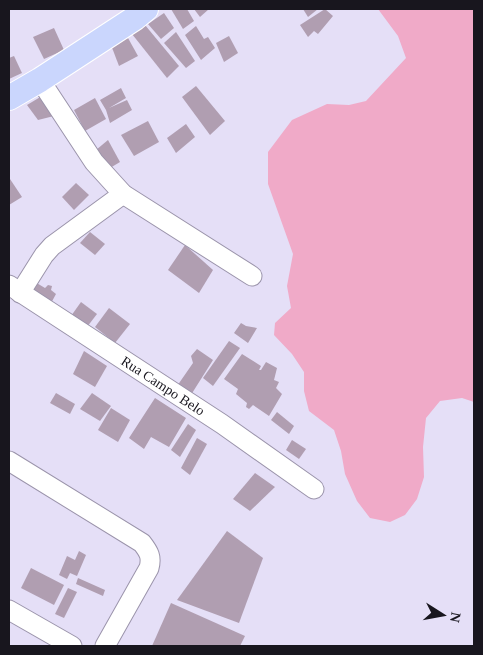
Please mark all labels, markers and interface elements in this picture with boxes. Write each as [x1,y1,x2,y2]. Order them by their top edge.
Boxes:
street label: Rua Campo Belo [118,353,207,419]
north arrow [418,590,468,640]
text: N [447,611,464,624]

